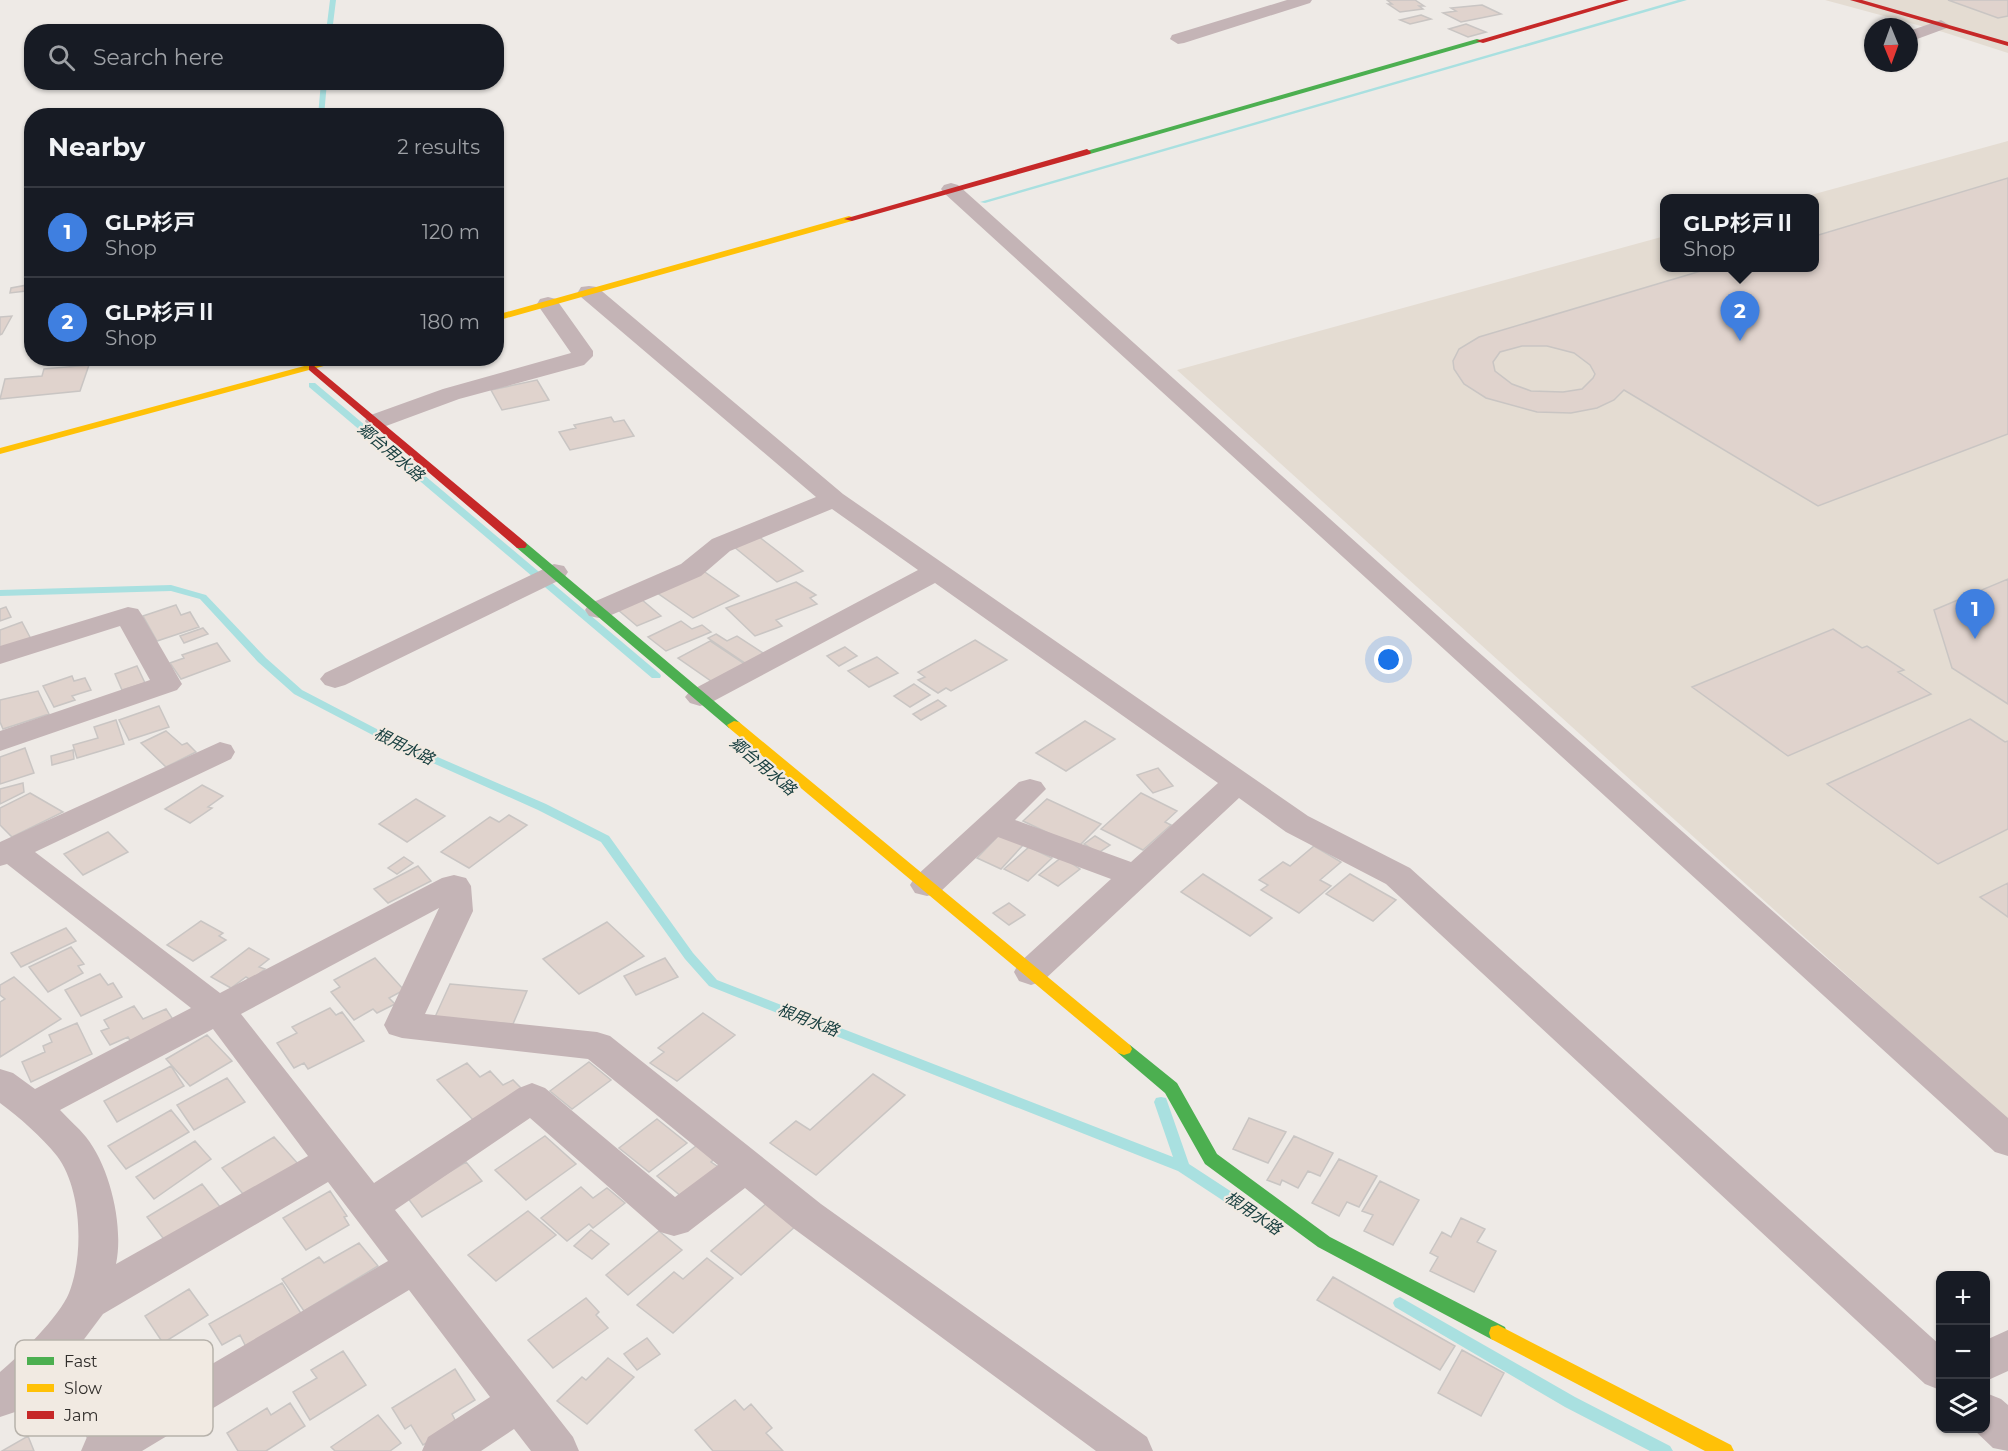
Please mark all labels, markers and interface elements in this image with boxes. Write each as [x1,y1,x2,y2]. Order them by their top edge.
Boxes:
north arrow [1864,18,1918,72]
search box [24,24,504,90]
icon: search [45,41,78,74]
text: Search here [93,44,224,71]
text: Nearby [48,131,145,163]
text: 2 results [397,135,480,159]
popup [1660,194,1819,272]
text: GLP杉戸 [105,209,195,236]
text: GLP杉戸Ⅱ [1683,210,1796,237]
text: 1 [64,220,71,244]
text: 120 m [422,220,480,244]
text: Shop [105,236,157,260]
text: Shop [1683,237,1735,261]
pin: 2 [1720,292,1760,341]
text: GLP杉戸Ⅱ [105,299,217,326]
text: 2 [62,310,73,334]
text: 180 m [420,310,480,334]
text: Shop [105,326,157,350]
water label: 郷台用水路 [354,419,429,486]
pin: 1 [1956,590,1994,639]
your location [1374,645,1403,674]
water label: 根用水路 [371,723,439,769]
water label: 郷台用水路 [726,733,801,800]
water label: 根用水路 [775,1000,843,1041]
water label: 根用水路 [1221,1187,1286,1240]
map controls [1936,1271,1990,1433]
button: + [1936,1271,1990,1325]
button: − [1936,1325,1990,1379]
legend [15,1340,213,1436]
text: Fast [64,1352,98,1371]
text: Slow [64,1379,102,1398]
button: layers [1936,1379,1990,1433]
text: Jam [63,1406,98,1425]

